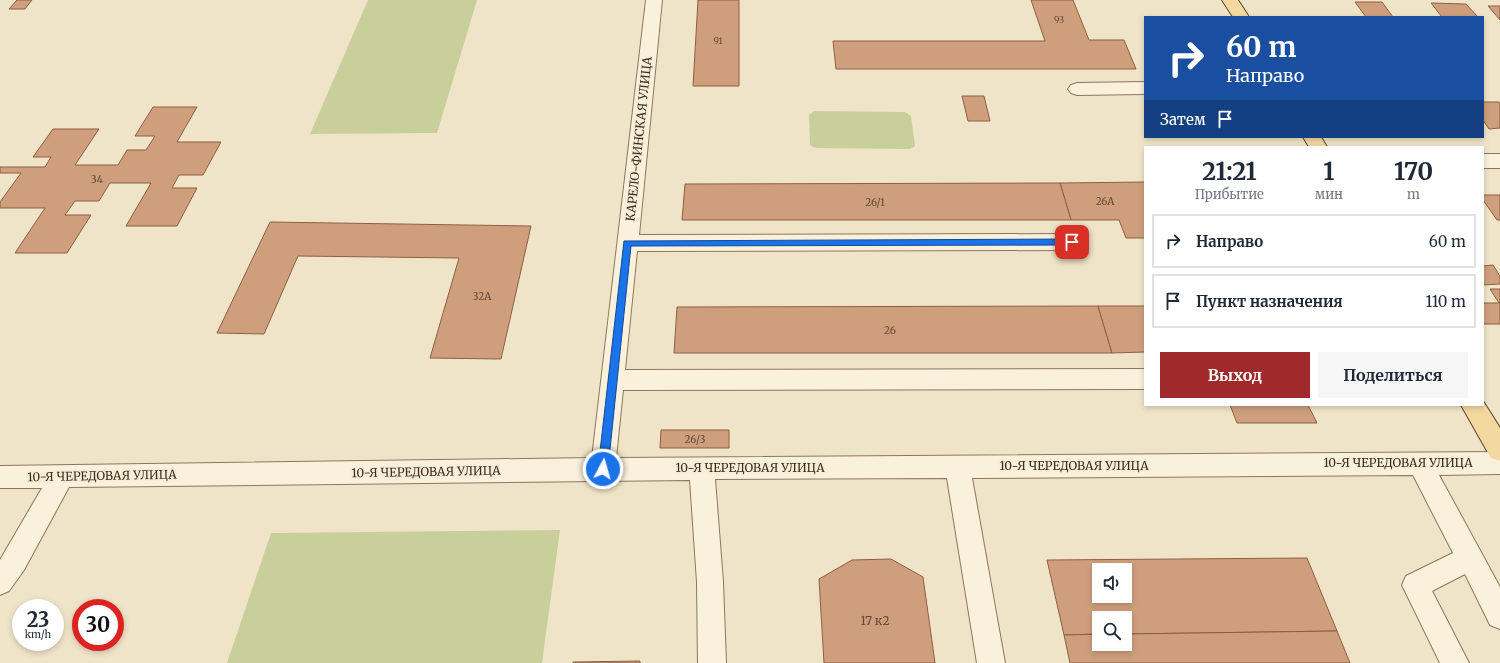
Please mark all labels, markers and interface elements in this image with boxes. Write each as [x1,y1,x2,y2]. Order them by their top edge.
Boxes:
house number: 93 [1054,14,1064,25]
text: 60 m [1226,29,1296,65]
icon: right [1160,32,1212,84]
house number: 91 [713,35,723,46]
street label: КАРЕЛО-ФИНСКАЯ УЛИЦА [622,55,655,222]
text: Направо [1226,64,1304,87]
icon: arrive [1214,108,1236,130]
text: Затем [1160,110,1206,129]
text: 21:21 [1202,156,1257,187]
text: 1 [1323,156,1334,187]
text: 170 [1394,156,1433,187]
house number: 34 [91,173,103,186]
text: Прибытие [1195,186,1264,203]
text: мин [1315,186,1343,203]
text: m [1407,186,1420,203]
house number: 26А [1096,195,1115,208]
house number: 26/1 [865,196,885,209]
pin [1055,225,1089,259]
icon: right [1162,230,1184,252]
icon: arrive [1061,231,1083,253]
text: Направо [1196,232,1263,251]
text: 60 m [1429,232,1466,251]
house number: 32А [473,290,492,303]
icon: arrive [1162,290,1184,312]
text: Пункт назначения [1196,292,1343,311]
text: 110 m [1425,292,1466,311]
house number: 26 [884,324,896,337]
button: Выход [1160,352,1310,398]
button: Поделиться [1318,352,1468,398]
house number: 26/3 [685,433,706,446]
position arrow [582,448,624,490]
street label: 10-Я ЧЕРЕДОВАЯ УЛИЦА [1323,455,1473,470]
street label: 10-Я ЧЕРЕДОВАЯ УЛИЦА [999,458,1149,473]
street label: 10-Я ЧЕРЕДОВАЯ УЛИЦА [675,460,825,475]
street label: 10-Я ЧЕРЕДОВАЯ УЛИЦА [351,463,501,480]
street label: 10-Я ЧЕРЕДОВАЯ УЛИЦА [27,467,177,484]
map controls [1092,563,1132,651]
button: sound [1092,563,1132,603]
speed limit sign: 30 [72,599,124,651]
text: 23 [27,607,49,632]
button: search [1092,611,1132,651]
house number: 17 к2 [860,613,890,628]
text: km/h [25,628,51,641]

